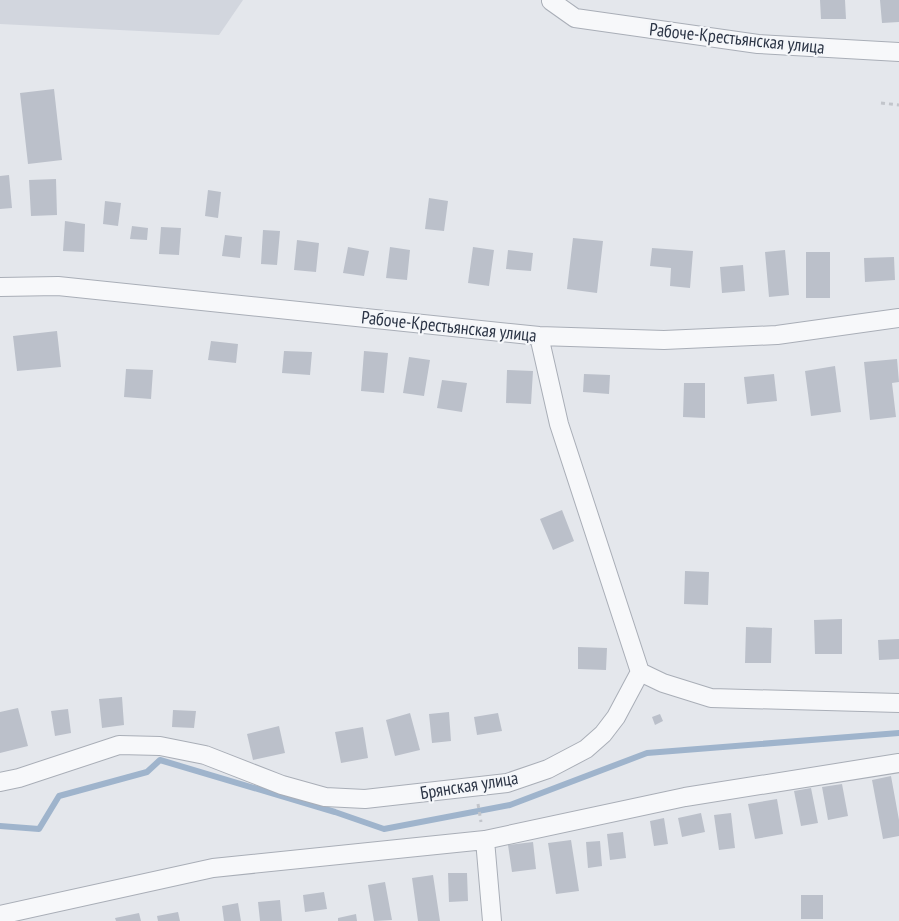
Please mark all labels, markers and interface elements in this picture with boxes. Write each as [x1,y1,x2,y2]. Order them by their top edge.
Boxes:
street label: Рабоче-Крестьянская улица [648,17,826,59]
street label: Рабоче-Крестьянская улица [360,305,538,347]
street label: Брянская улица [418,766,520,804]

